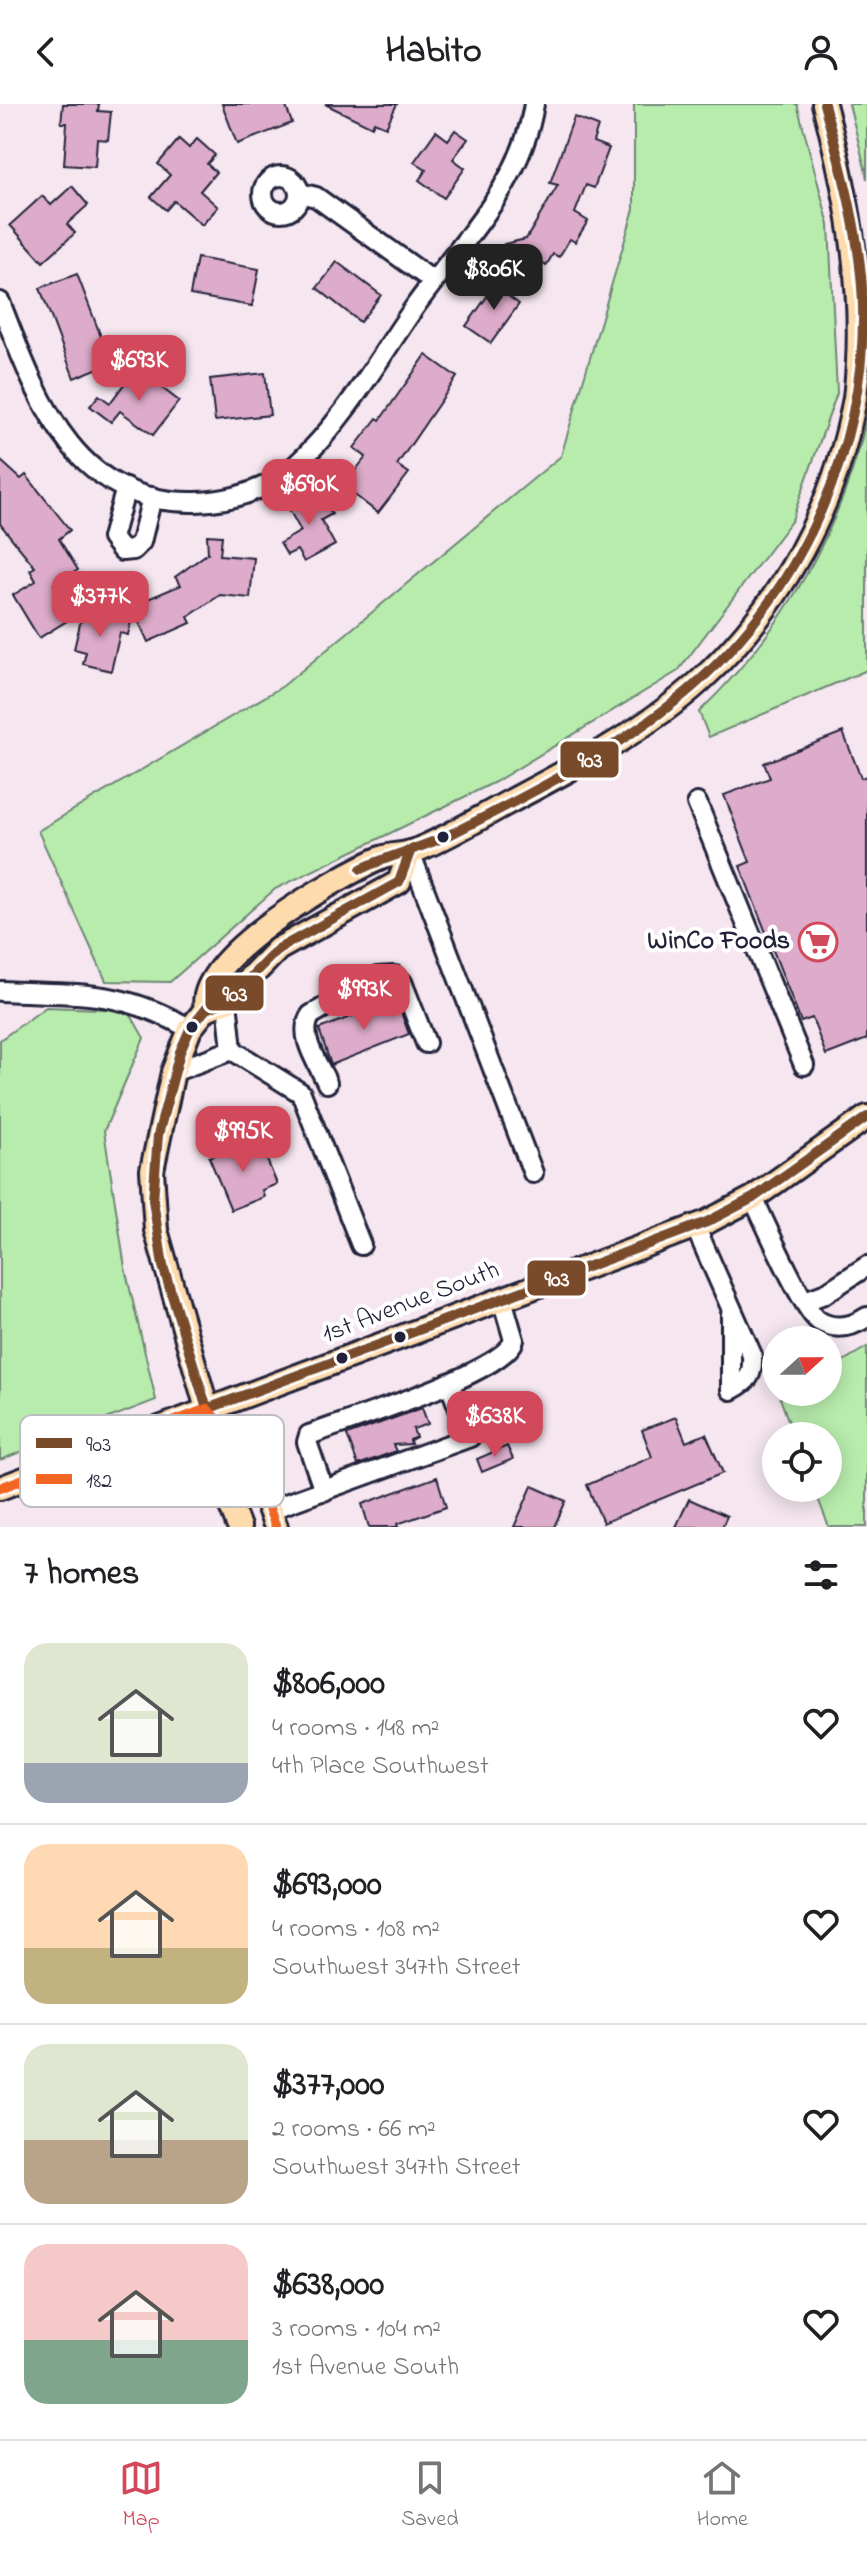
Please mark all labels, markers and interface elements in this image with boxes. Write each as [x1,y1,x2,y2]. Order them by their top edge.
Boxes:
text: Habito [385,26,482,79]
icon: back [24,30,68,74]
icon: person [799,30,843,74]
pin: $806K [438,244,550,312]
text: $806K [464,251,524,289]
pin: $693K [83,335,195,403]
text: $693K [110,342,168,380]
pin: $690K [253,459,365,527]
text: $690K [280,466,338,504]
pin: $377K [44,571,156,639]
text: $377K [70,578,130,616]
line badge: 903 [559,740,620,779]
text: 903 [576,746,603,778]
unlabelled marker [435,829,451,845]
supermarket icon: WinCo Foods [797,921,839,963]
place label: WinCo Foods [647,923,790,961]
pin: $993K [308,964,420,1032]
text: $993K [337,971,391,1009]
line badge: 903 [204,974,265,1012]
text: 903 [221,980,248,1012]
unlabelled marker [184,1019,200,1035]
pin: $995K [187,1106,299,1174]
text: $995K [214,1113,272,1151]
street label: 1st Avenue South [317,1252,505,1354]
line badge: 903 [526,1259,587,1297]
text: 903 [543,1265,570,1297]
north arrow [762,1326,842,1406]
map controls [762,1326,842,1502]
unlabelled marker [392,1329,408,1345]
unlabelled marker [334,1350,350,1366]
pin: $638K [439,1391,551,1459]
text: $638K [465,1398,525,1436]
legend [20,1415,284,1507]
button: locate [762,1422,842,1502]
text: 903 [86,1430,111,1462]
text: 182 [86,1466,112,1498]
text: 7 homes [24,1550,139,1600]
icon: filters [799,1553,843,1597]
text: $806,000 [272,1660,385,1710]
icon: home [88,1675,184,1771]
icon: heart [799,1701,843,1745]
text: 4 rooms · 148 m² [272,1710,439,1748]
text: 4th Place Southwest [272,1748,489,1786]
text: $693,000 [272,1861,382,1911]
icon: home [88,1876,184,1972]
icon: heart [799,1902,843,1946]
text: 4 rooms · 108 m² [272,1911,440,1949]
text: Southwest 347th Street [272,1949,521,1987]
text: $377,000 [272,2061,385,2111]
icon: home [88,2076,184,2172]
icon: heart [799,2102,843,2146]
text: 2 rooms · 66 m² [272,2111,436,2149]
text: Southwest 347th Street [272,2149,521,2187]
text: $638,000 [272,2261,384,2311]
icon: home [88,2276,184,2372]
icon: heart [799,2302,843,2346]
text: 3 rooms · 104 m² [272,2311,441,2349]
text: 1st Avenue South [272,2349,459,2387]
tab: Map [119,2456,163,2536]
tab: Saved [401,2456,459,2536]
tab: Home [697,2456,748,2536]

